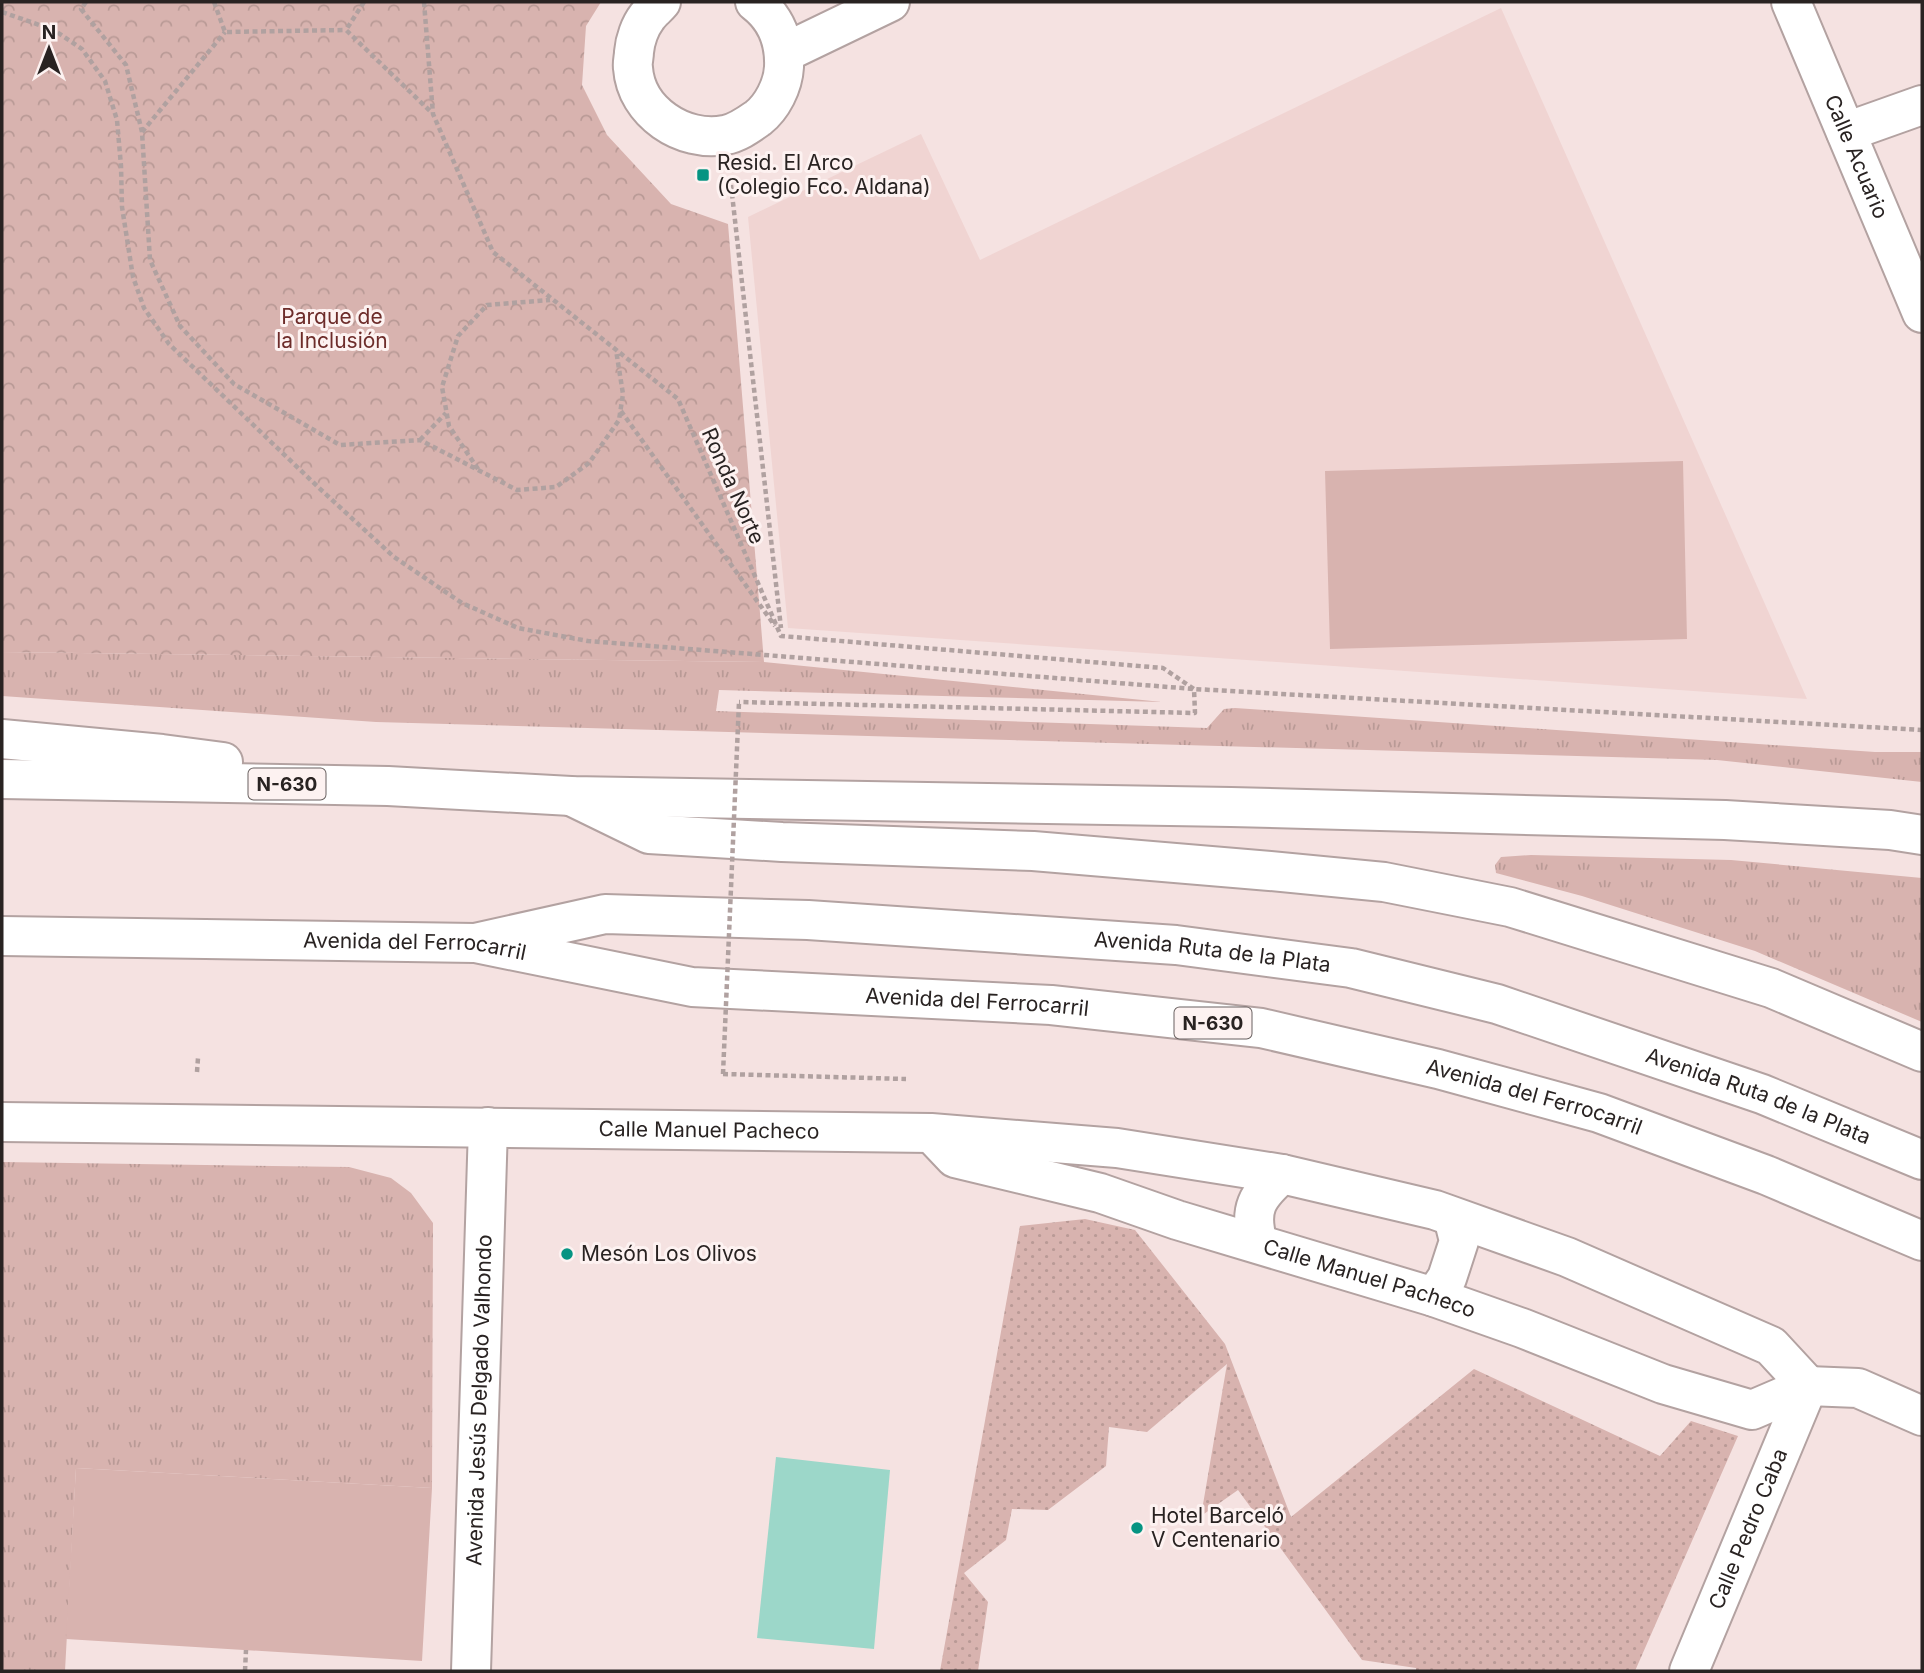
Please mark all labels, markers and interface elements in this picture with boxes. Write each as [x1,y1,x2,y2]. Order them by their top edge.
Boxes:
north arrow [14,14,84,84]
text: N [42,21,56,44]
street label: Calle Acuario [1820,91,1894,222]
place label: Resid. El Arco (Colegio Fco. Aldana) [717,150,931,199]
marker: Resid. El Arco (Colegio Fco. Aldana) [695,167,711,183]
park label: Parque de la Inclusión [276,304,388,353]
street label: Ronda Norte [697,424,770,548]
road number: N-630 [248,768,326,800]
street label: Avenida Ruta de la Plata [1093,926,1332,977]
street label: Avenida del Ferrocarril [303,927,528,965]
street label: Avenida del Ferrocarril [865,983,1090,1021]
road number: N-630 [1174,1007,1252,1038]
street label: Avenida Ruta de la Plata [1643,1042,1874,1149]
street label: Avenida del Ferrocarril [1424,1054,1646,1140]
street label: Calle Manuel Pacheco [598,1116,820,1144]
street label: Avenida Jesús Delgado Valhondo [461,1234,497,1566]
street label: Calle Manuel Pacheco [1260,1234,1479,1323]
place label: Mesón Los Olivos [581,1241,757,1266]
marker: Mesón Los Olivos [559,1246,575,1262]
street label: Calle Pedro Caba [1703,1445,1793,1613]
place label: Hotel Barceló V Centenario [1151,1503,1284,1552]
marker: Hotel Barceló V Centenario [1129,1520,1145,1536]

